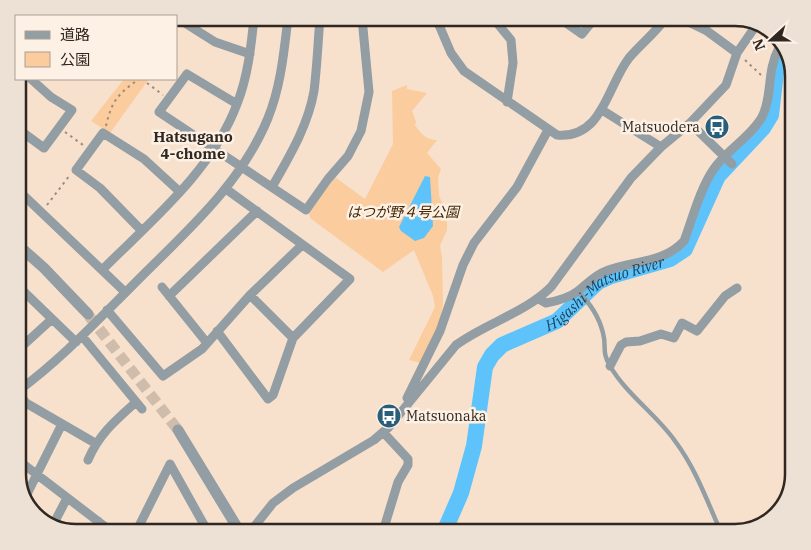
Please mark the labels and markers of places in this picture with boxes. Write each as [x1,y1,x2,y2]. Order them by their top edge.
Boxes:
bus stop icon: Matsuodera [704,114,730,140]
place label: Matsuodera [622,118,700,136]
bus stop icon: Matsuonaka [376,403,402,429]
place label: Matsuonaka [406,407,487,425]

